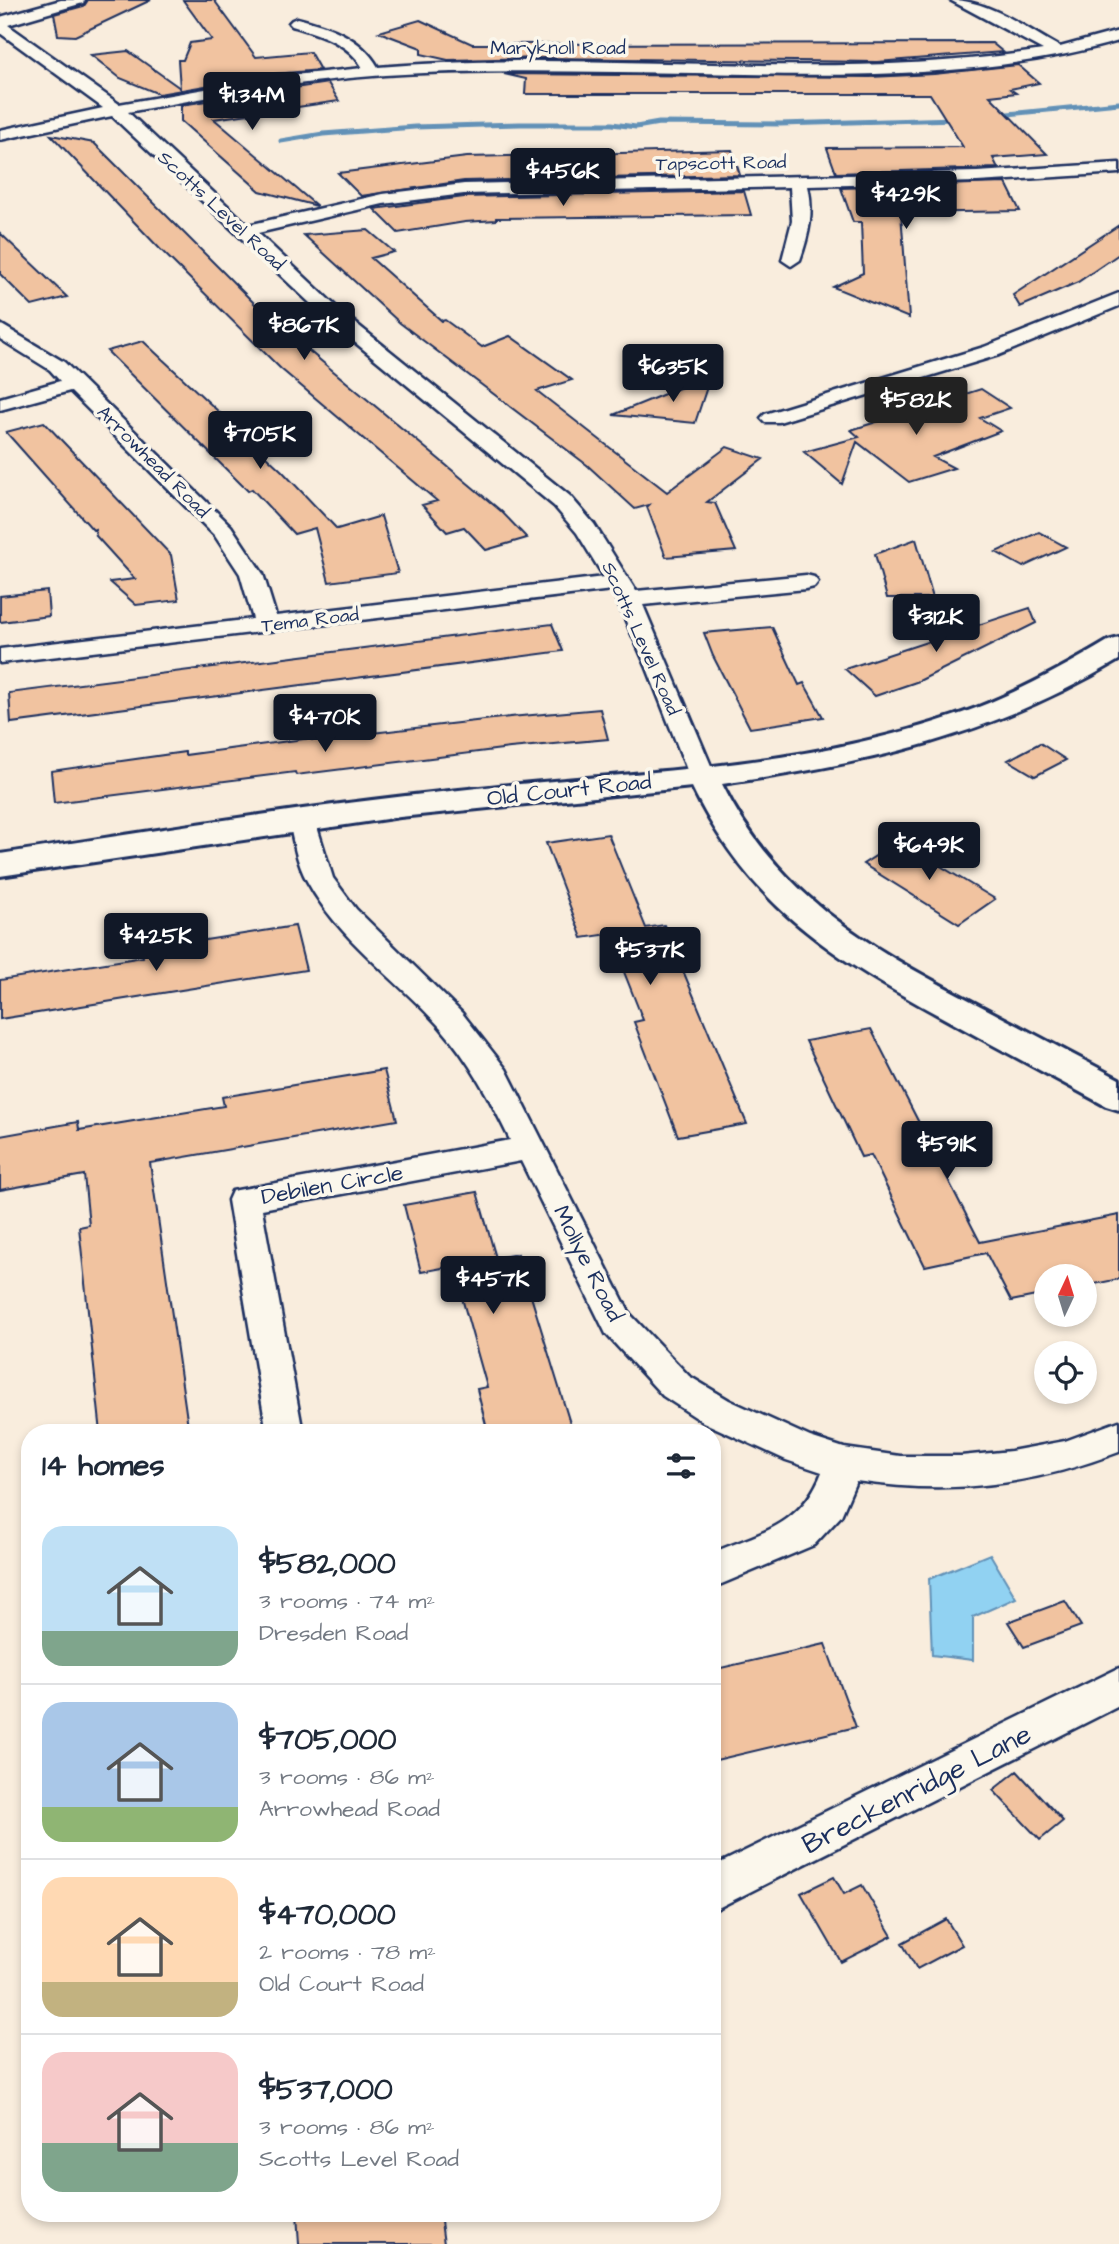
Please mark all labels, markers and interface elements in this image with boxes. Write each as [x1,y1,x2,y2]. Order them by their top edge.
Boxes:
street label: Maryknoll Road [490,35,626,63]
pin: $1.34M [195,72,309,132]
text: $1.34M [219,79,285,111]
street label: Scotts Level Road [151,145,291,277]
pin: $456K [514,148,612,208]
street label: Tapscott Road [655,149,787,178]
text: $456K [526,155,600,187]
pin: $429K [857,172,955,231]
text: $429K [872,178,940,210]
pin: $867K [255,302,353,362]
text: $867K [269,309,339,341]
pin: $635K [624,344,722,404]
text: $635K [638,351,708,383]
pin: $582K [867,378,965,437]
text: $582K [880,384,952,416]
street label: Arrowhead Road [91,400,216,525]
pin: $705K [211,412,309,471]
text: $705K [224,418,296,450]
street label: Scotts Level Road [595,558,687,720]
pin: $312K [887,594,985,654]
street label: Tema Road [260,601,361,640]
text: $312K [909,601,963,633]
pin: $470K [276,694,374,754]
text: $470K [289,701,361,733]
street label: Old Court Road [485,765,653,815]
pin: $649K [880,822,978,882]
text: $649K [894,829,964,861]
pin: $425K [107,914,205,973]
text: $425K [120,920,192,952]
pin: $537K [601,928,699,987]
text: $537K [616,934,684,966]
pin: $591K [898,1122,996,1181]
text: $591K [917,1128,977,1160]
street label: Debilen Circle [259,1157,406,1213]
street label: Mollye Road [544,1200,631,1328]
pin: $457K [444,1256,542,1316]
text: $457K [457,1263,529,1295]
north arrow [1034,1264,1097,1326]
map controls [1034,1264,1097,1404]
button: locate [1034,1341,1097,1404]
text: 14 homes [42,1445,165,1487]
icon: filters [662,1447,700,1485]
text: $582,000 [259,1543,396,1585]
icon: home [98,1554,182,1638]
text: 3 rooms · 74 m² [259,1585,435,1617]
text: Dresden Road [259,1617,408,1649]
street label: Breckenridge Lane [795,1715,1038,1865]
text: $705,000 [259,1719,396,1761]
icon: home [98,1730,182,1814]
text: 3 rooms · 86 m² [259,1761,435,1793]
text: Arrowhead Road [259,1793,440,1825]
text: $470,000 [259,1894,396,1936]
icon: home [98,1905,182,1989]
text: 2 rooms · 78 m² [259,1936,436,1968]
text: Old Court Road [259,1968,424,2000]
text: $537,000 [259,2069,393,2111]
icon: home [98,2080,182,2164]
text: 3 rooms · 86 m² [259,2111,435,2143]
text: Scotts Level Road [259,2143,459,2175]

